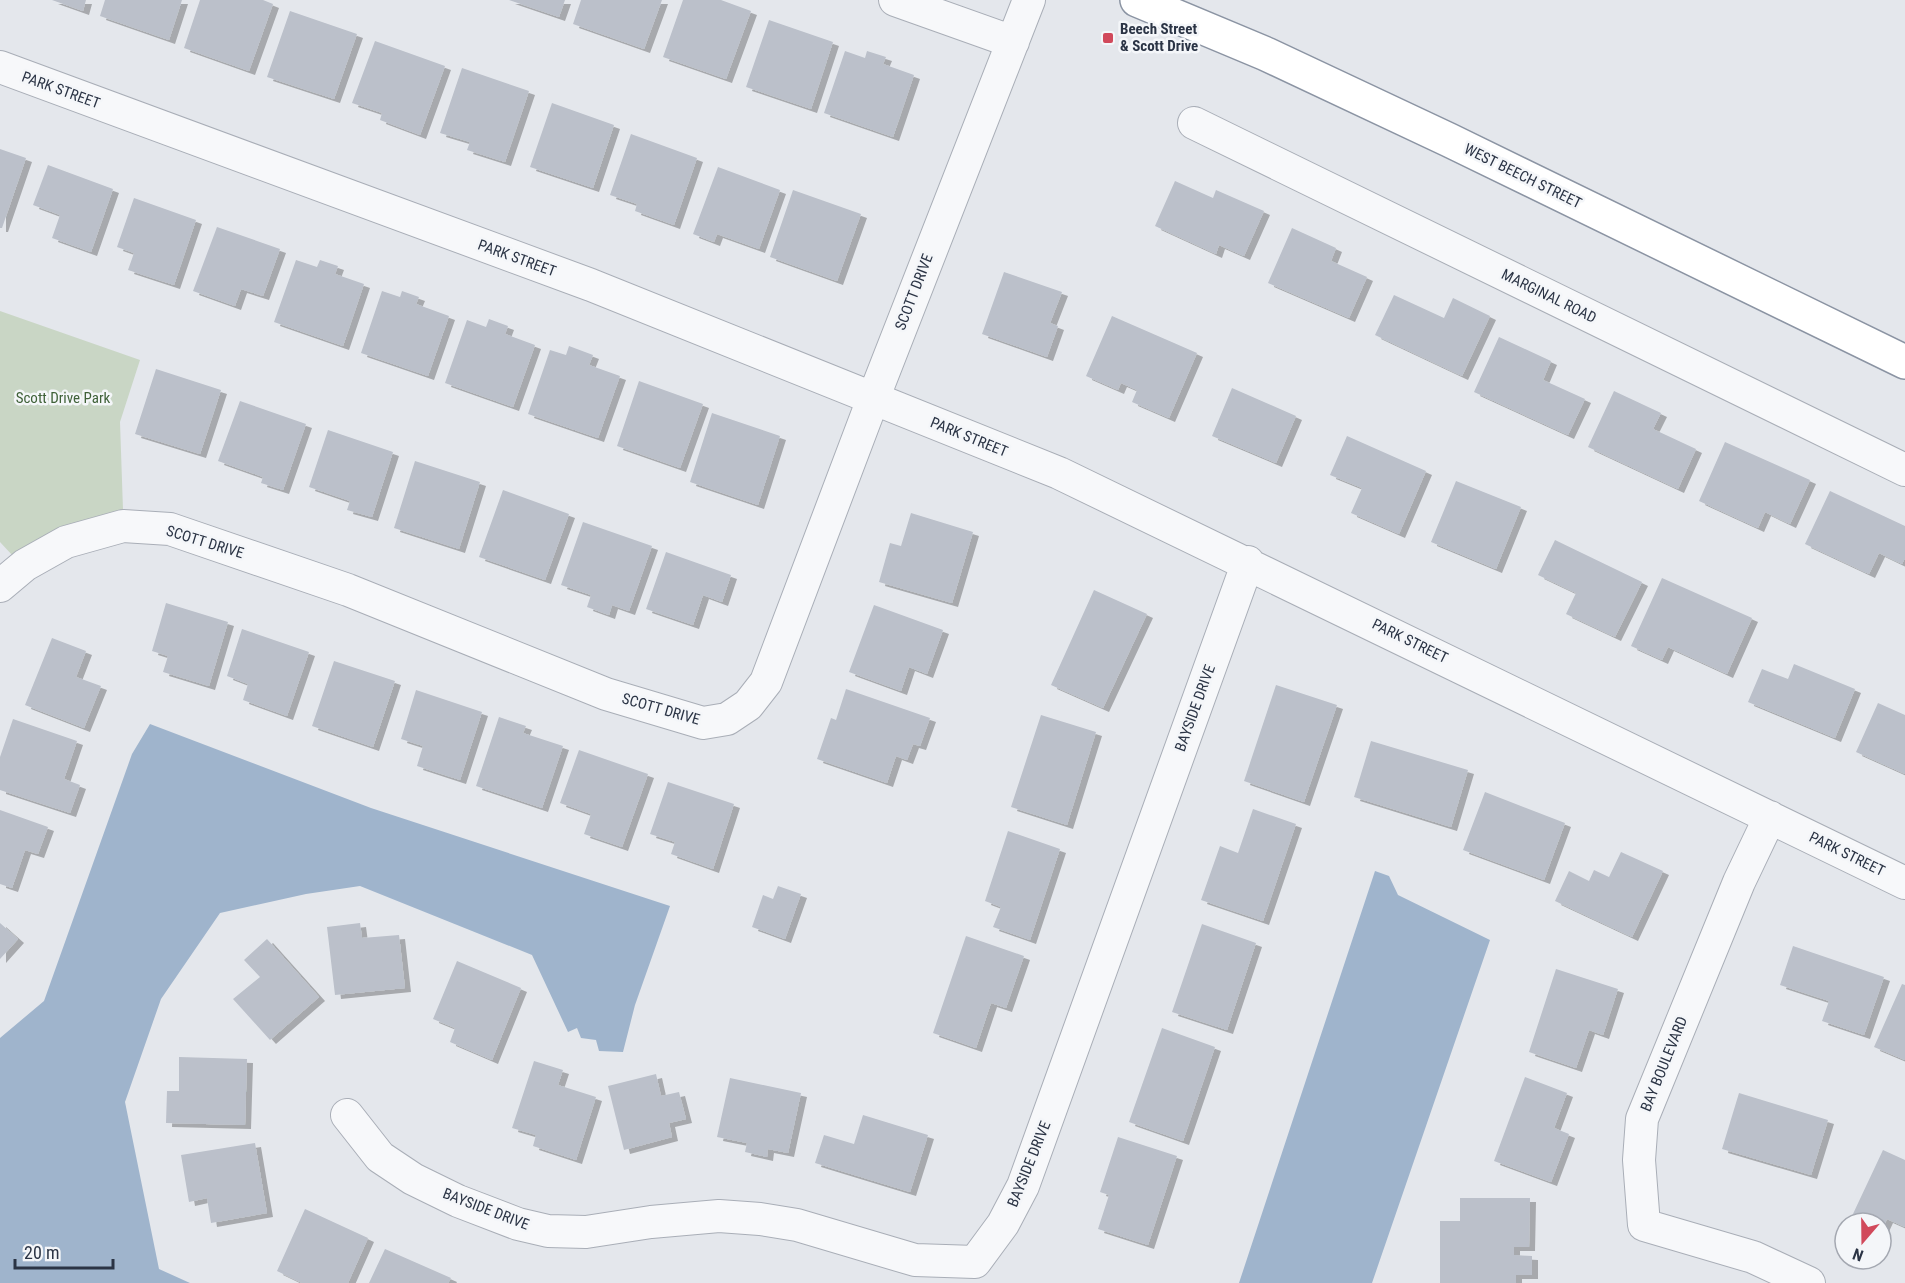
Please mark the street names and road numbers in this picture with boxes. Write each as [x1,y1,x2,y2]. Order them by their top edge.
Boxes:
street label: PARK STREET [19,68,103,113]
street label: WEST BEECH STREET [1461,140,1585,212]
street label: PARK STREET [475,236,559,281]
street label: SCOTT DRIVE [891,251,937,333]
street label: MARGINAL ROAD [1499,265,1599,327]
street label: PARK STREET [928,413,1011,461]
street label: SCOTT DRIVE [164,522,246,562]
street label: PARK STREET [1369,615,1451,667]
street label: BAYSIDE DRIVE [1171,662,1219,754]
street label: SCOTT DRIVE [620,689,702,729]
street label: PARK STREET [1806,828,1888,880]
street label: BAY BOULEVARD [1637,1014,1691,1114]
street label: BAYSIDE DRIVE [1004,1118,1054,1210]
street label: BAYSIDE DRIVE [440,1184,532,1234]

